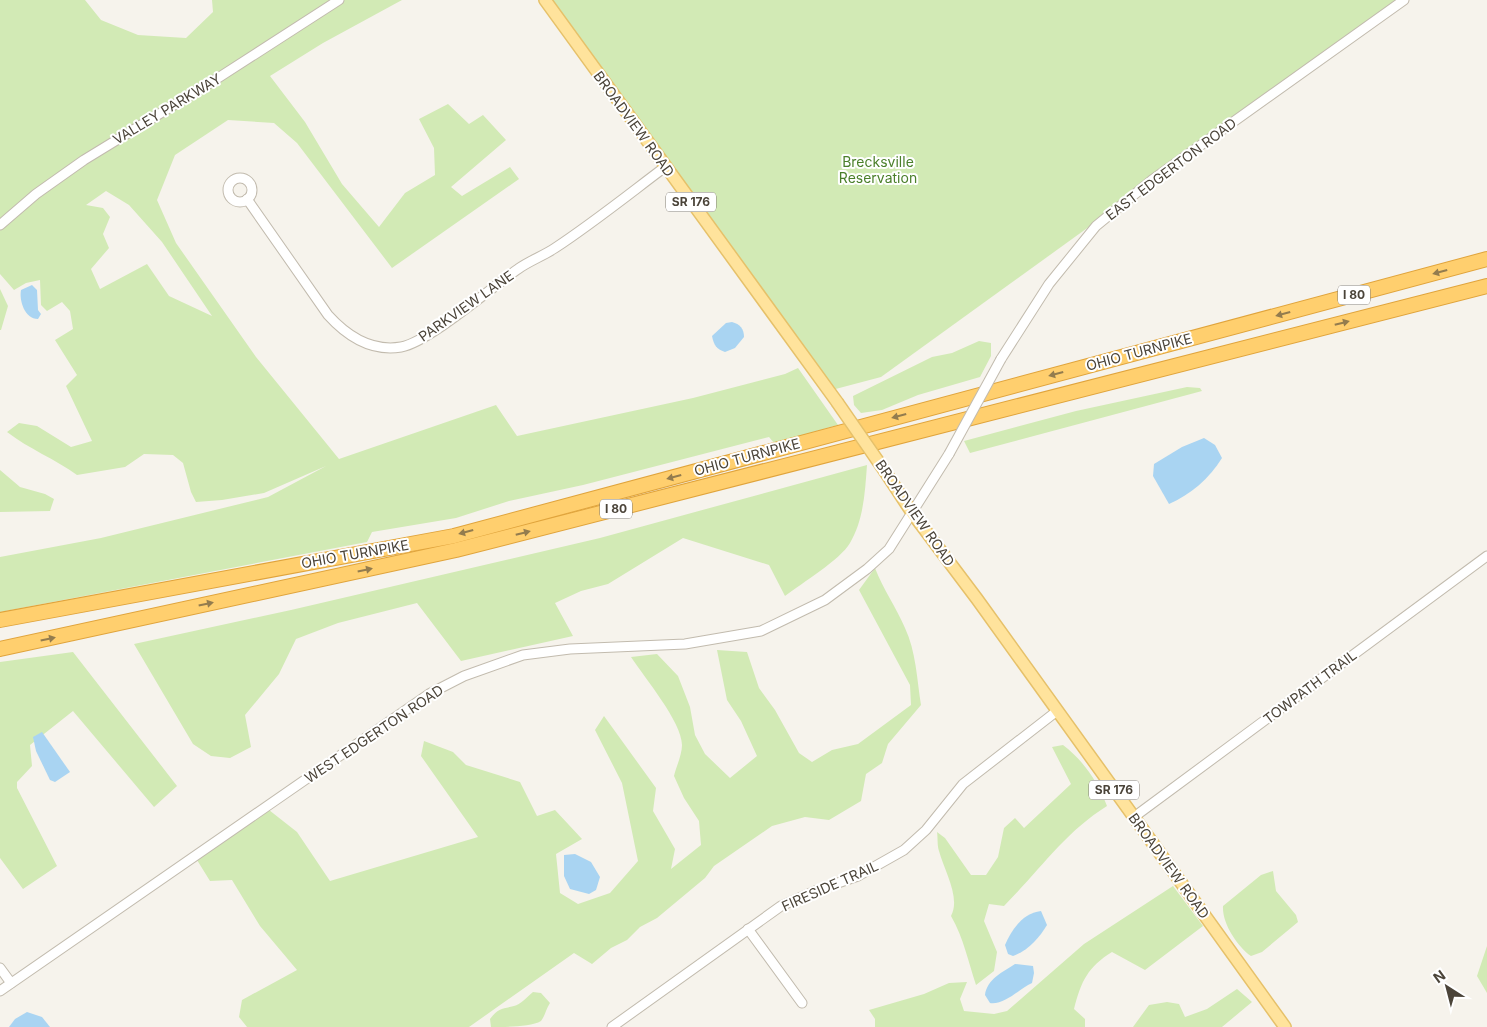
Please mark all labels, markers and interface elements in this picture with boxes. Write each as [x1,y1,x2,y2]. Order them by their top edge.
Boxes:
street label: BROADVIEW ROAD [590,68,678,180]
street label: VALLEY PARKWAY [110,69,224,148]
street label: EAST EDGERTON ROAD [1102,114,1239,223]
park label: Brecksville Reservation [839,153,917,186]
road number: SR 176 [666,192,716,212]
street label: PARKVIEW LANE [415,266,516,345]
one-way arrow [1432,268,1447,276]
road number: I 80 [1338,286,1370,304]
one-way arrow [1275,310,1290,318]
one-way arrow [1335,319,1350,327]
street label: OHIO TURNPIKE [1084,329,1194,374]
one-way arrow [1048,370,1063,378]
one-way arrow [891,412,906,420]
street label: OHIO TURNPIKE [692,434,802,479]
street label: BROADVIEW ROAD [872,456,959,569]
one-way arrow [667,473,682,481]
road number: I 80 [600,499,632,518]
one-way arrow [459,529,474,537]
one-way arrow [516,529,531,537]
street label: OHIO TURNPIKE [300,536,410,571]
one-way arrow [358,566,373,574]
one-way arrow [199,600,215,608]
one-way arrow [40,635,55,643]
street label: TOWPATH TRAIL [1260,646,1360,727]
street label: WEST EDGERTON ROAD [301,681,446,786]
road number: SR 176 [1089,780,1139,800]
street label: BROADVIEW ROAD [1125,810,1213,922]
street label: FIRESIDE TRAIL [779,857,881,914]
north arrow [1422,962,1472,1012]
text: N [1430,966,1448,986]

